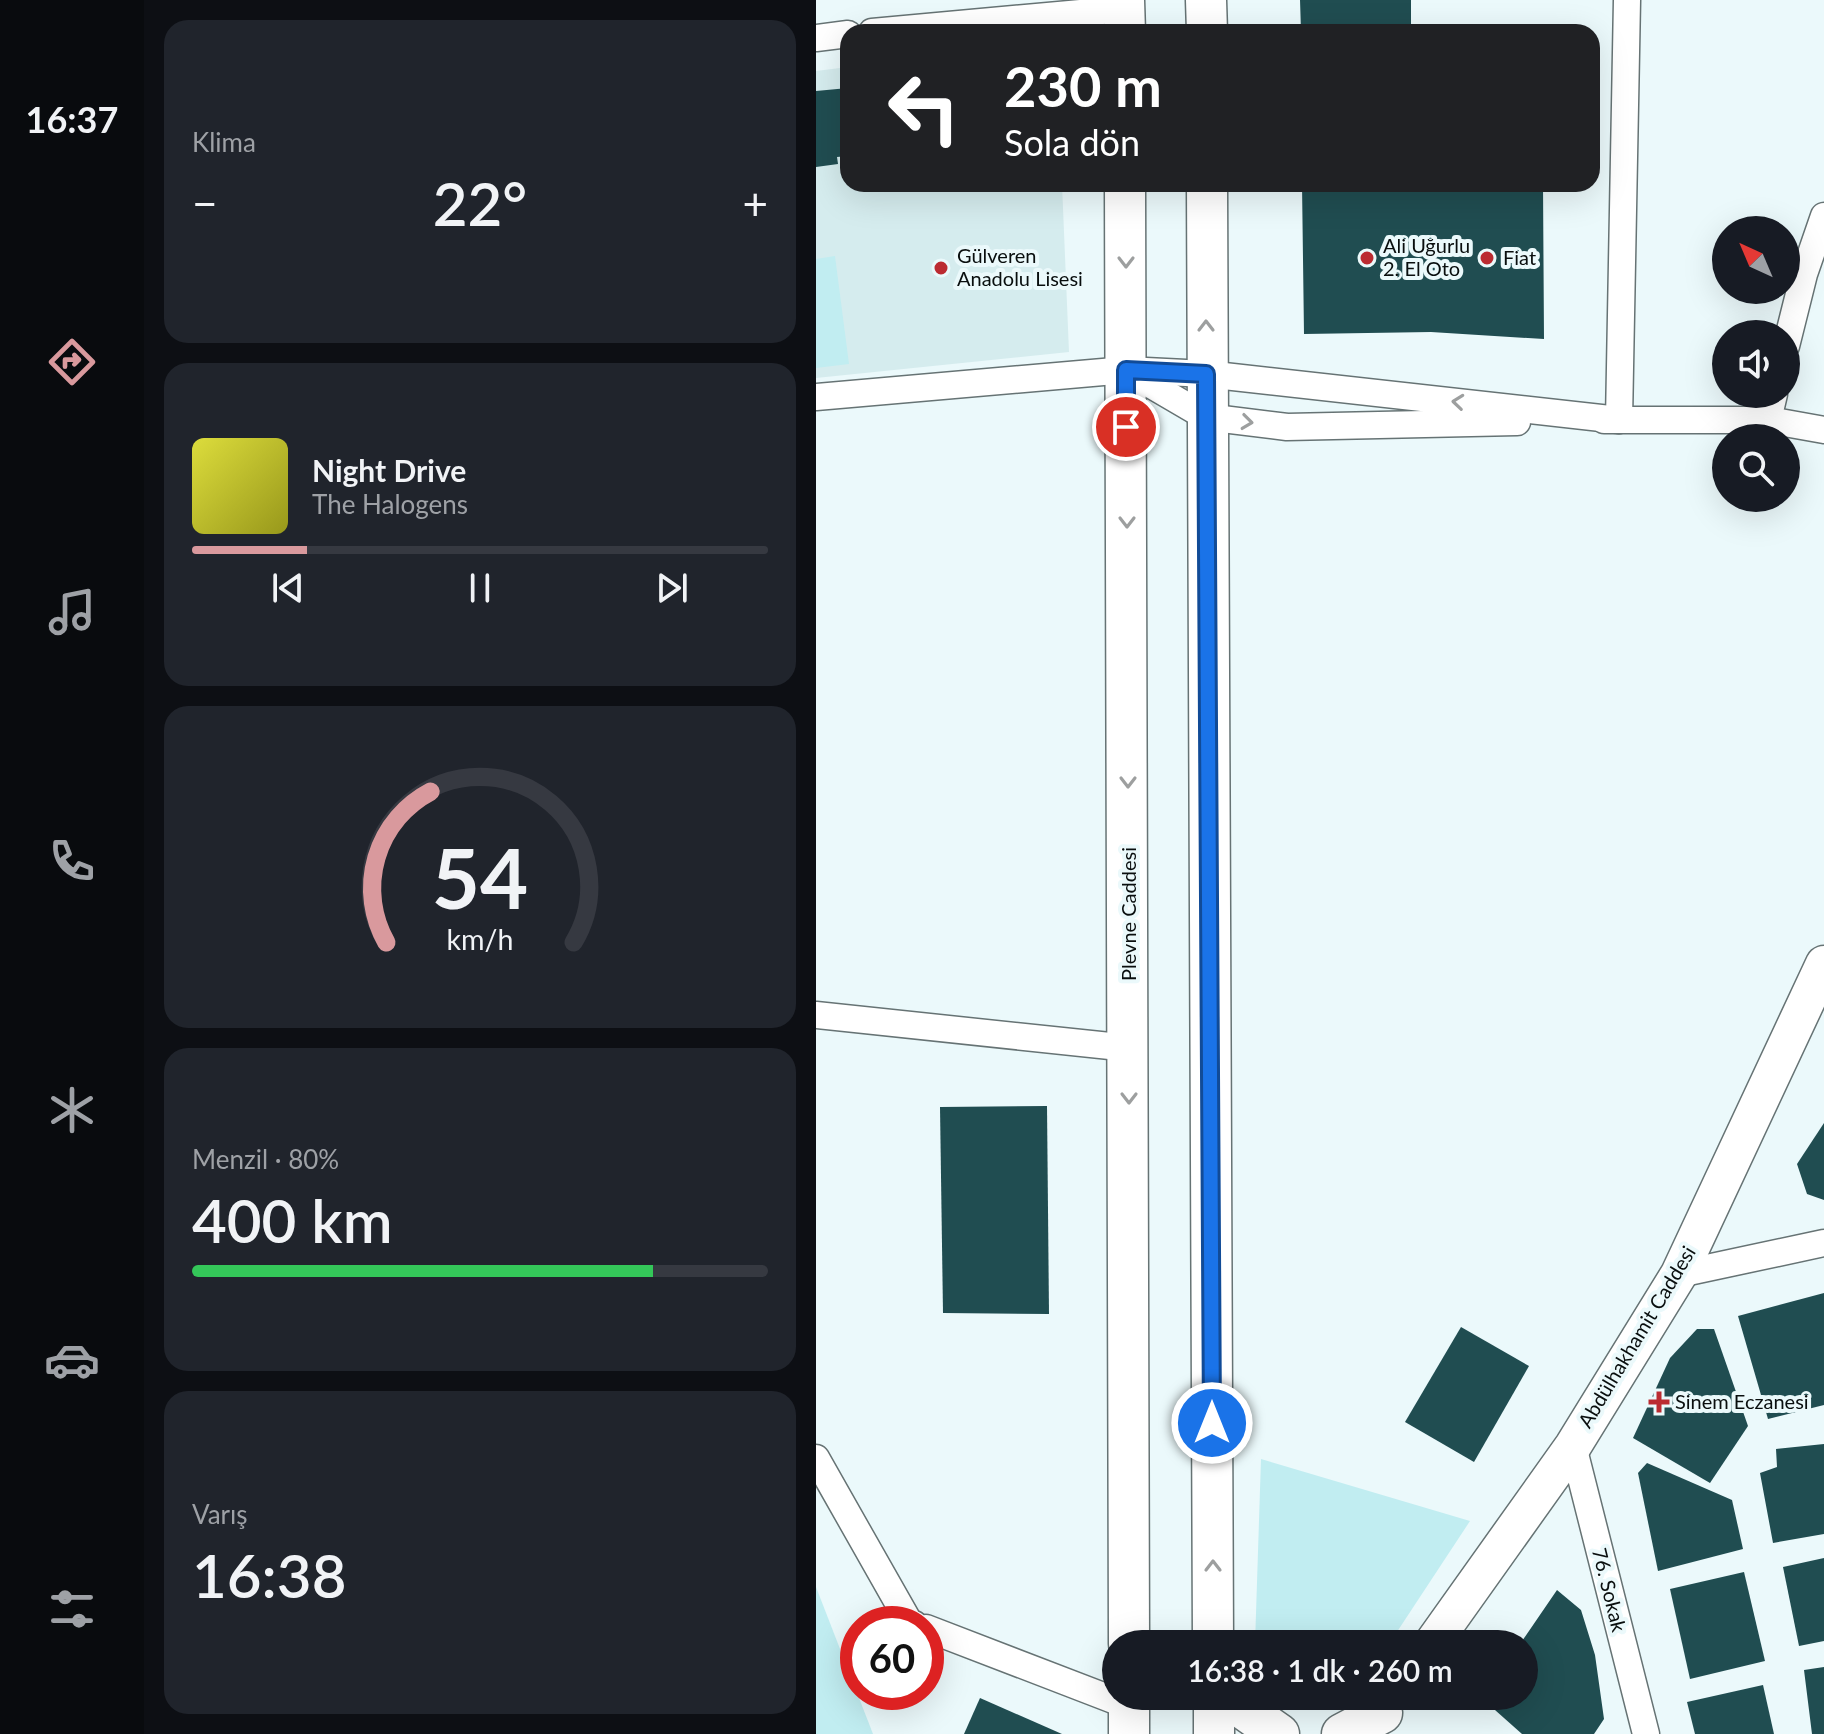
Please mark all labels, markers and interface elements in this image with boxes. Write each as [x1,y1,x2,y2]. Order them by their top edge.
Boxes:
text: 230 m [1004,52,1162,119]
icon: left [872,56,976,160]
text: 16:37 [26,97,118,141]
text: Sola dön [1004,120,1140,164]
text: Klima [192,126,256,158]
text: 22° [433,167,527,239]
text: − [192,177,218,229]
text: + [742,177,768,229]
north arrow [1712,216,1800,304]
map controls [1712,216,1800,512]
place label: Ali Uğurlu 2. El Oto [1383,233,1470,280]
place label: Gülveren Anadolu Lisesi [957,243,1083,290]
place label: Fiat [1503,245,1536,269]
marker: Ali Uğurlu 2. El Oto [1358,249,1376,267]
marker: Fiat [1478,249,1496,267]
one-way arrow [1117,256,1134,269]
marker: Gülveren Anadolu Lisesi [932,259,950,277]
one-way arrow [1197,319,1215,332]
button: sound [1712,320,1800,408]
icon: directions [44,334,100,390]
pin [1092,393,1160,461]
one-way arrow [1451,394,1465,411]
icon: arrive [1104,405,1148,449]
one-way arrow [1241,414,1254,431]
button: search [1712,424,1800,512]
text: Night Drive [312,452,466,488]
text: The Halogens [312,488,468,520]
one-way arrow [1118,516,1136,529]
icon: previous [266,566,310,610]
icon: pause [458,566,502,610]
icon: next [650,566,694,610]
icon: music [44,584,100,640]
one-way arrow [1119,776,1137,789]
text: 54 [432,827,528,927]
icon: phone [44,833,100,889]
street label: Plevne Caddesi [1116,847,1140,981]
text: km/h [447,922,513,956]
icon: climate [44,1082,100,1138]
one-way arrow [1120,1092,1138,1105]
text: Menzil · 80% [192,1143,339,1175]
text: 400 km [192,1184,393,1256]
street label: Abdülhakhamit Caddesi [1572,1241,1700,1432]
icon: car [44,1332,100,1388]
position arrow [1170,1381,1254,1465]
place label: Sinem Eczanesi [1675,1389,1809,1413]
marker: Sinem Eczanesi [1650,1393,1668,1411]
text: Varış [192,1498,248,1530]
text: 16:38 [192,1539,346,1611]
street label: 76. Sokak [1588,1545,1632,1635]
one-way arrow [1204,1559,1222,1572]
icon: filters [44,1581,100,1637]
speed limit sign: 60 [840,1606,944,1710]
text: 16:38 · 1 dk · 260 m [1187,1652,1453,1688]

